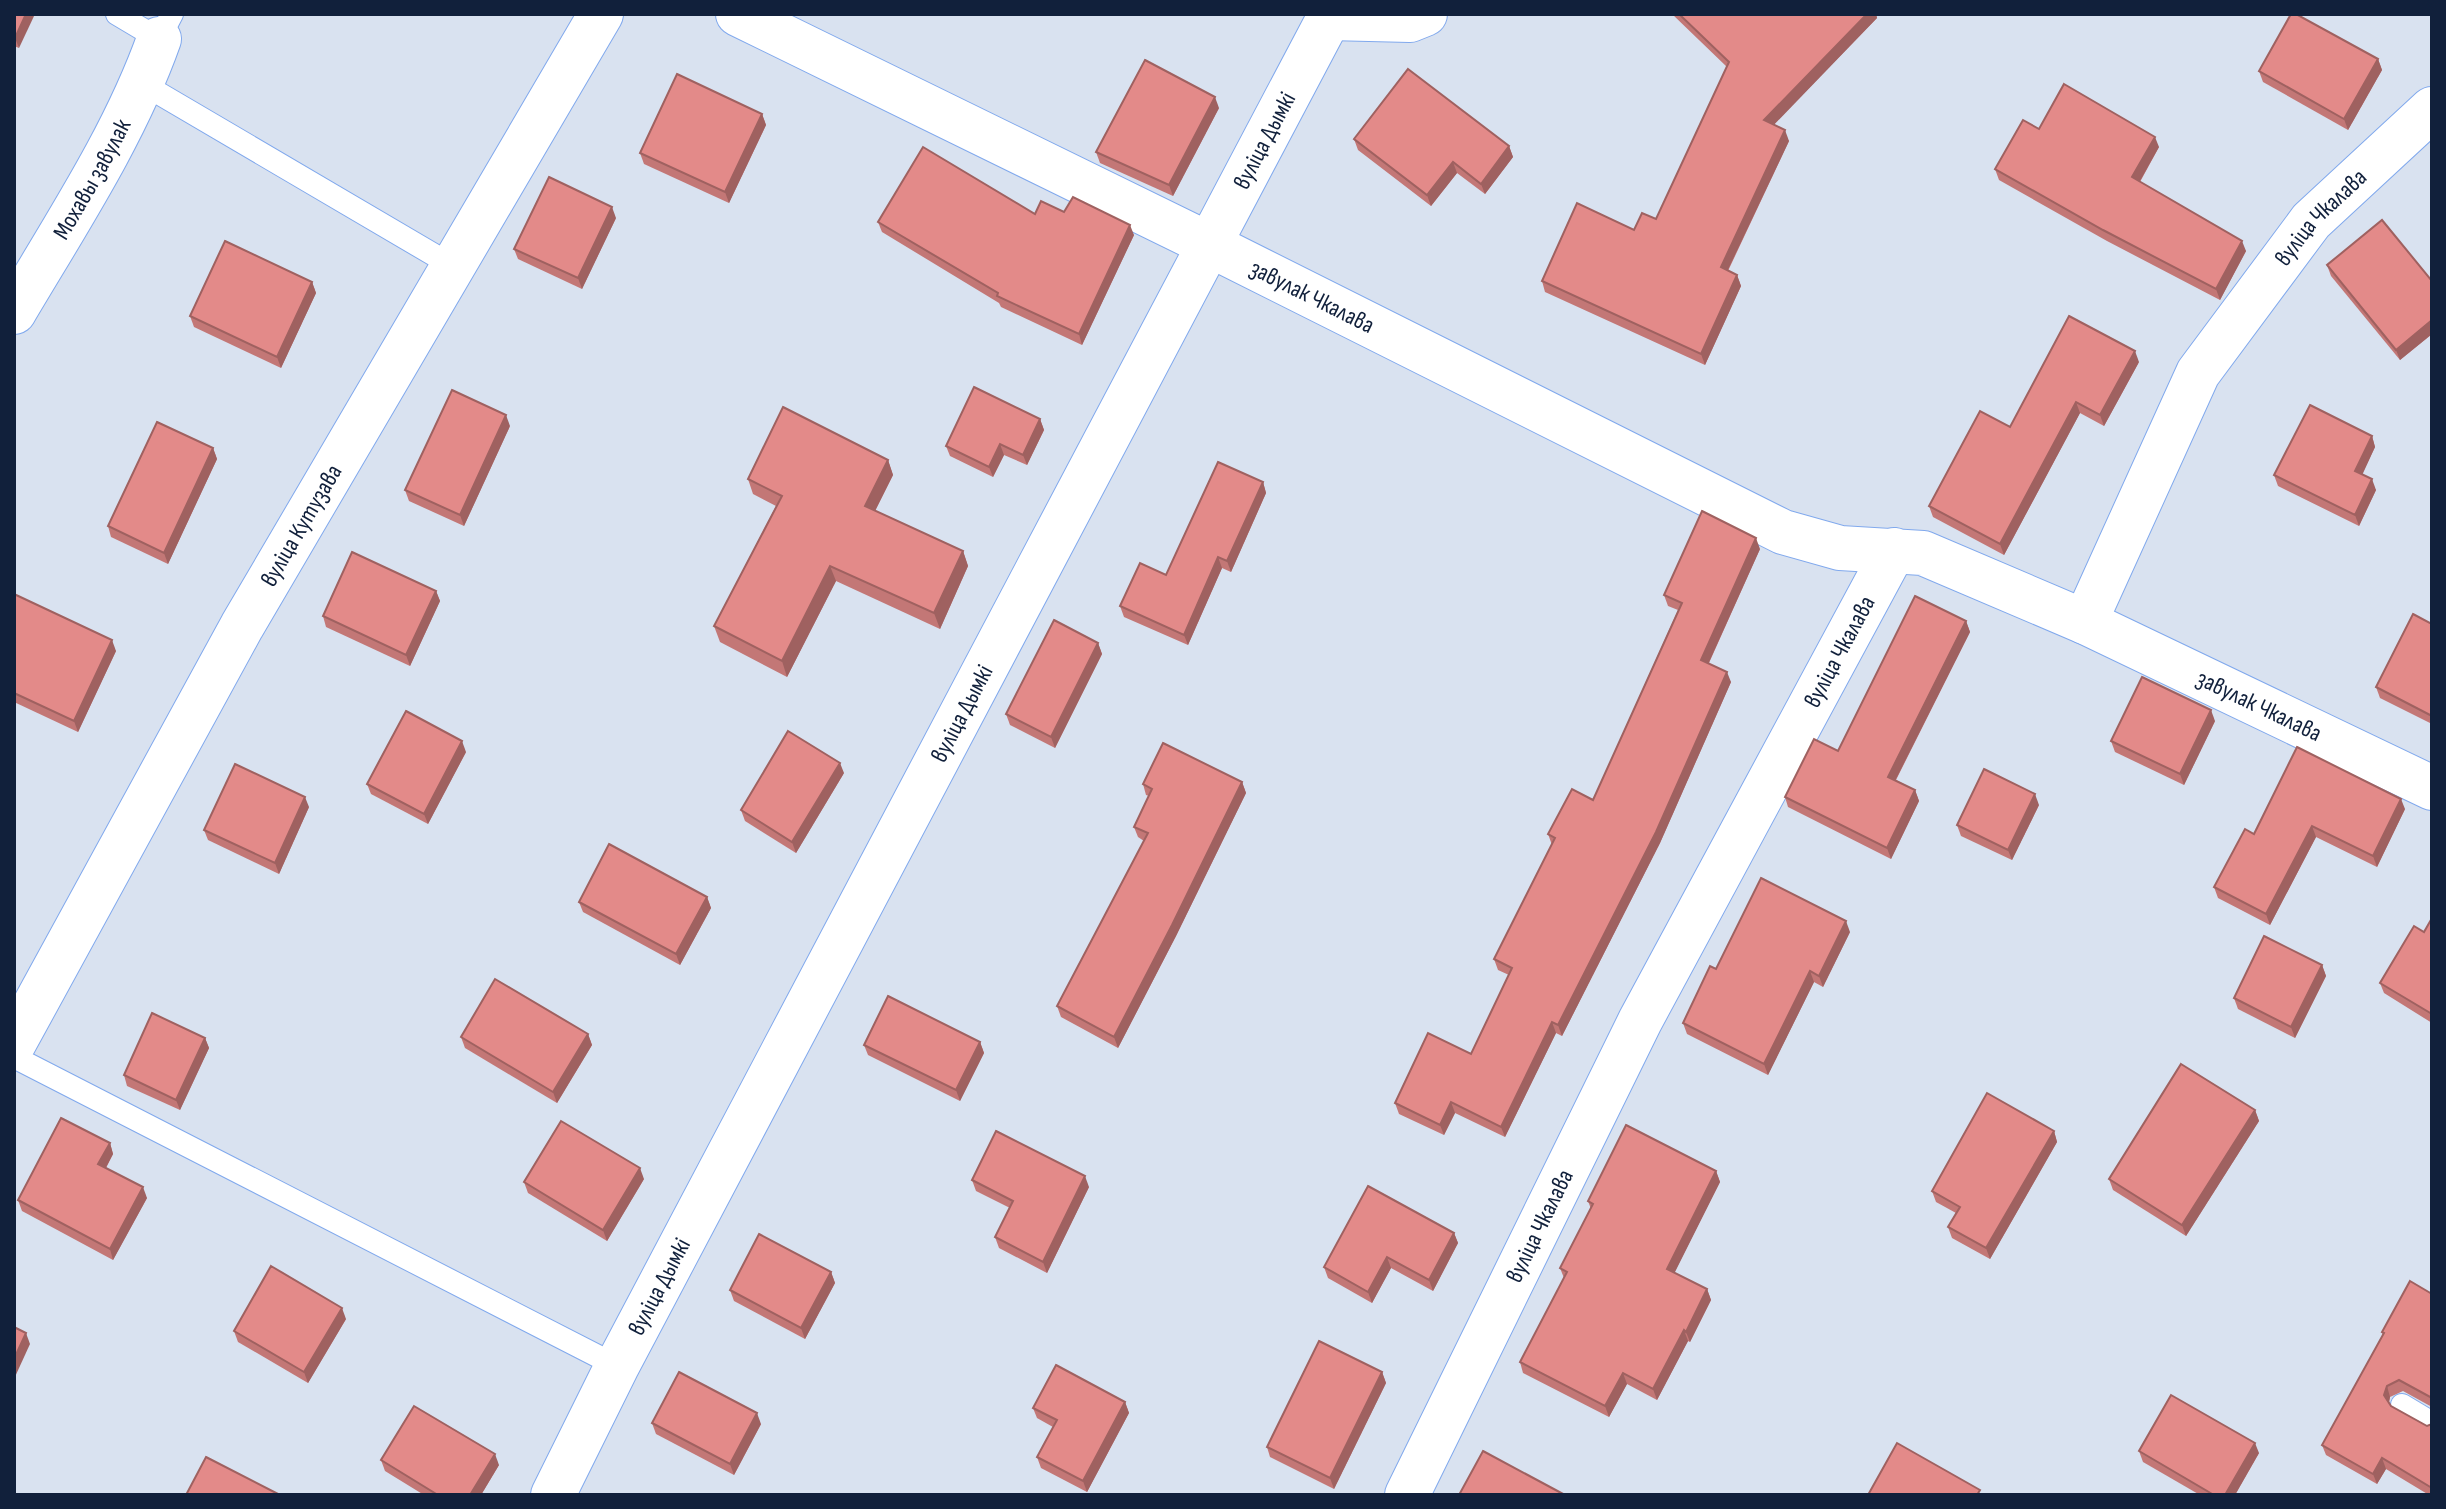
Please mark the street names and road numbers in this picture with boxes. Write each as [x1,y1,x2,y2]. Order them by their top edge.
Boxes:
street label: вуліца Дымкі [1227,87,1302,194]
street label: Мохавы завулак [47,114,138,245]
street label: вуліца Чкалава [2269,163,2373,272]
street label: завулак Чкалава [1245,254,1379,340]
street label: вуліца Кутузава [254,459,349,592]
street label: вуліца Чкалава [1798,591,1882,712]
street label: вуліца Дымкі [925,660,1000,767]
street label: завулак Чкалава [2192,664,2326,748]
street label: вуліца Чкалава [1500,1165,1580,1287]
street label: вуліца Дымкі [622,1233,697,1340]

